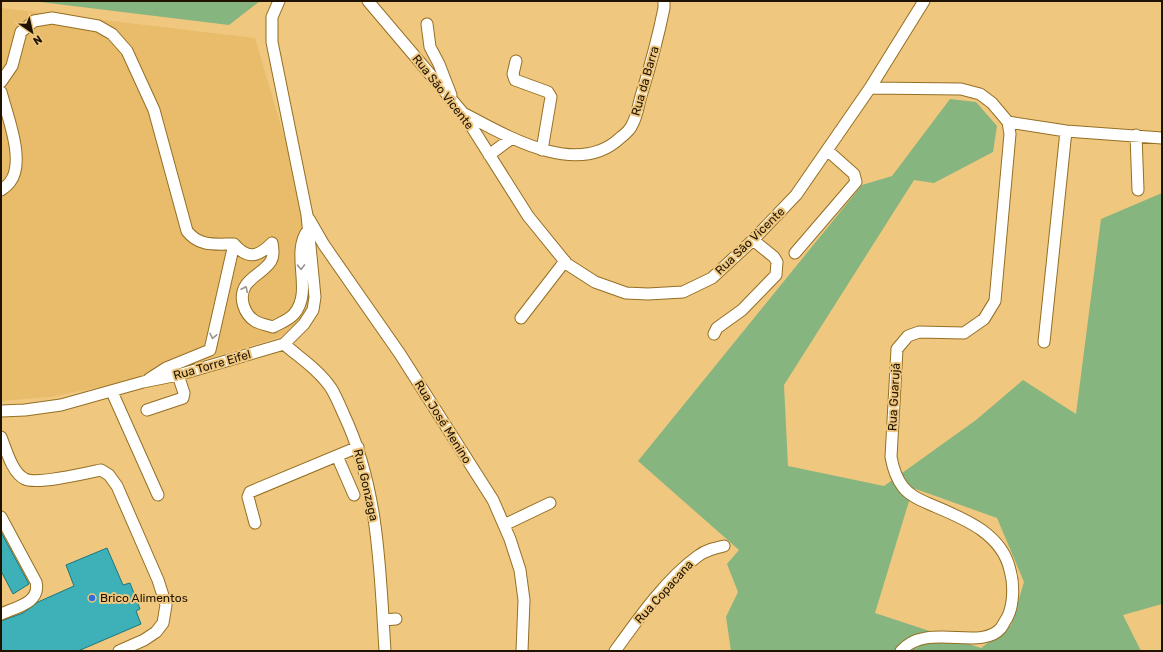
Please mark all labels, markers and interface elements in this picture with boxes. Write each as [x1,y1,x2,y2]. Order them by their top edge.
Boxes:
north arrow [12,12,52,52]
text: N [30,32,44,48]
street label: Rua da Barra [628,45,662,117]
street label: Rua São Vicente [410,52,477,132]
street label: Rua São Vicente [712,204,788,278]
one-way arrow [297,264,305,270]
one-way arrow [240,285,248,293]
one-way arrow [210,333,218,339]
street label: Rua Torre Eifel [172,347,252,383]
street label: Rua Guarujá [885,363,903,431]
street label: Rua José Menino [412,378,474,466]
street label: Rua Gonzaga [351,448,381,522]
street label: Rua Copacana [632,557,696,627]
place label: Brico Alimentos [100,591,188,605]
marker: Brico Alimentos [87,593,97,603]

